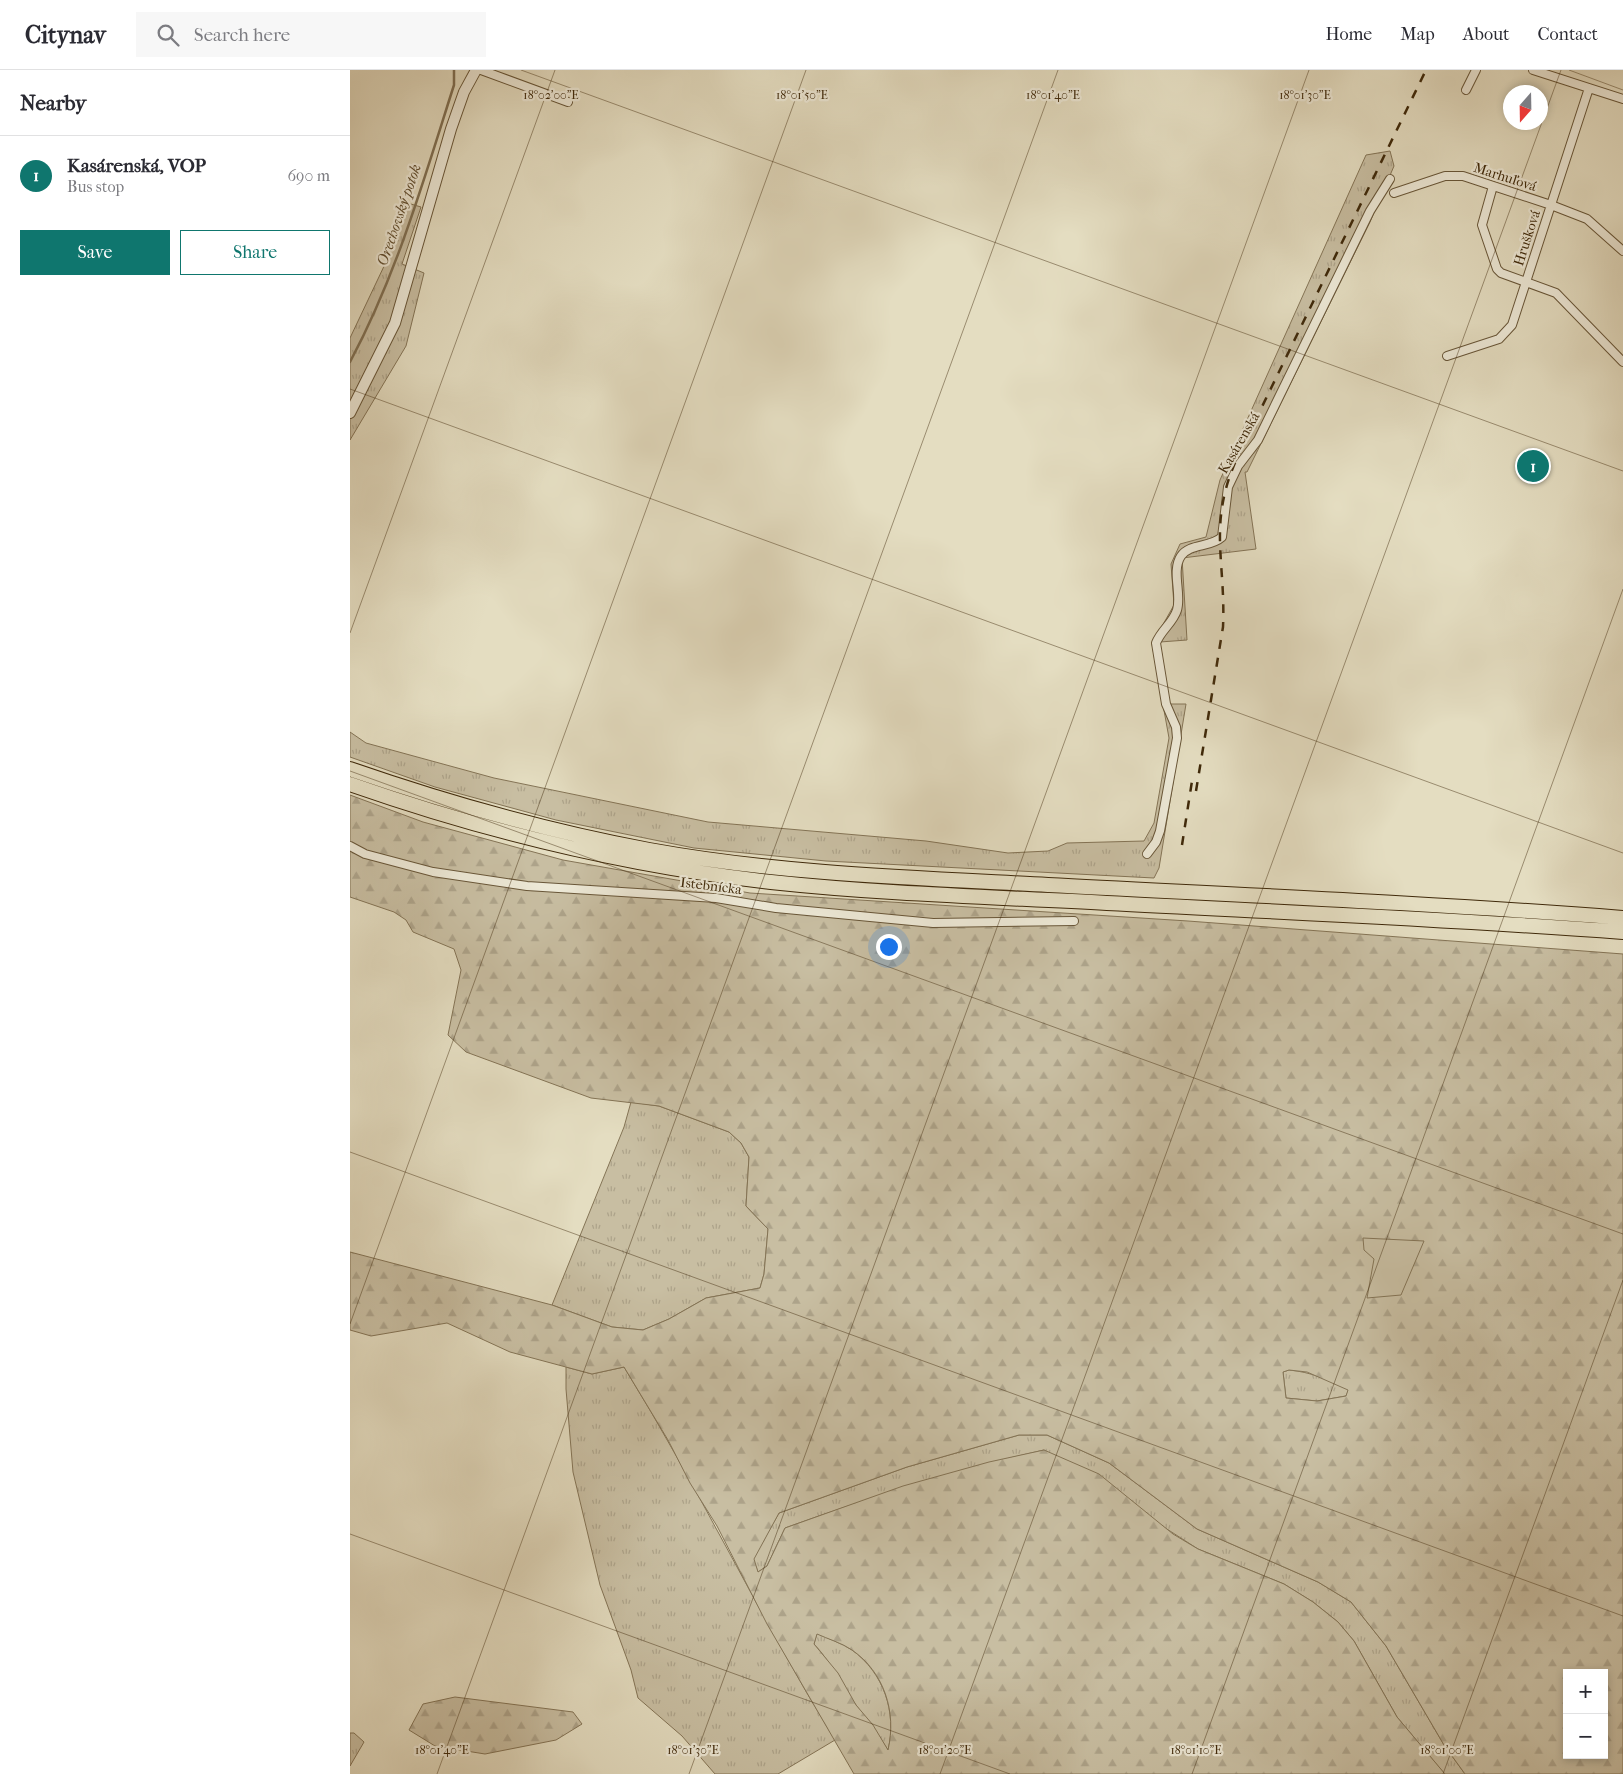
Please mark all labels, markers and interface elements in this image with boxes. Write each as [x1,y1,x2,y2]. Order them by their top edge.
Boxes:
search box [136,12,486,57]
text: Citynav [25,21,106,49]
icon: search [154,21,182,49]
text: Search here [194,24,290,46]
text: Home [1325,24,1372,45]
text: Map [1400,24,1435,45]
text: About [1463,24,1509,45]
text: Contact [1537,24,1598,45]
north arrow [1503,85,1548,130]
text: 18°02'00"E [523,88,579,102]
text: 18°01'50"E [776,88,828,102]
text: 18°01'40"E [1026,88,1080,102]
text: 18°01'30"E [1279,88,1331,102]
text: Nearby [20,91,86,115]
text: Kasárenská, VOP [67,155,206,177]
street label: Marhuľová [1471,159,1539,195]
water label: Orechovský potok [373,162,425,268]
text: 1 [33,166,39,185]
text: 690 m [287,166,330,185]
text: Bus stop [67,177,124,196]
street label: Hrušková [1510,208,1544,268]
button: Save [20,230,170,275]
button: Share [180,230,330,275]
street label: Kasárenská [1215,409,1264,477]
pin: 1 [1517,447,1549,485]
street label: Istebnícka [679,874,743,898]
your location [876,934,902,960]
map controls [1563,1669,1608,1759]
button: + [1563,1669,1608,1714]
button: − [1563,1714,1608,1759]
text: 18°01'40"E [415,1743,469,1757]
text: 18°01'30"E [667,1743,719,1757]
text: 18°01'20"E [919,1743,971,1757]
text: 18°01'10"E [1171,1743,1221,1757]
text: 18°01'00"E [1420,1743,1474,1757]

